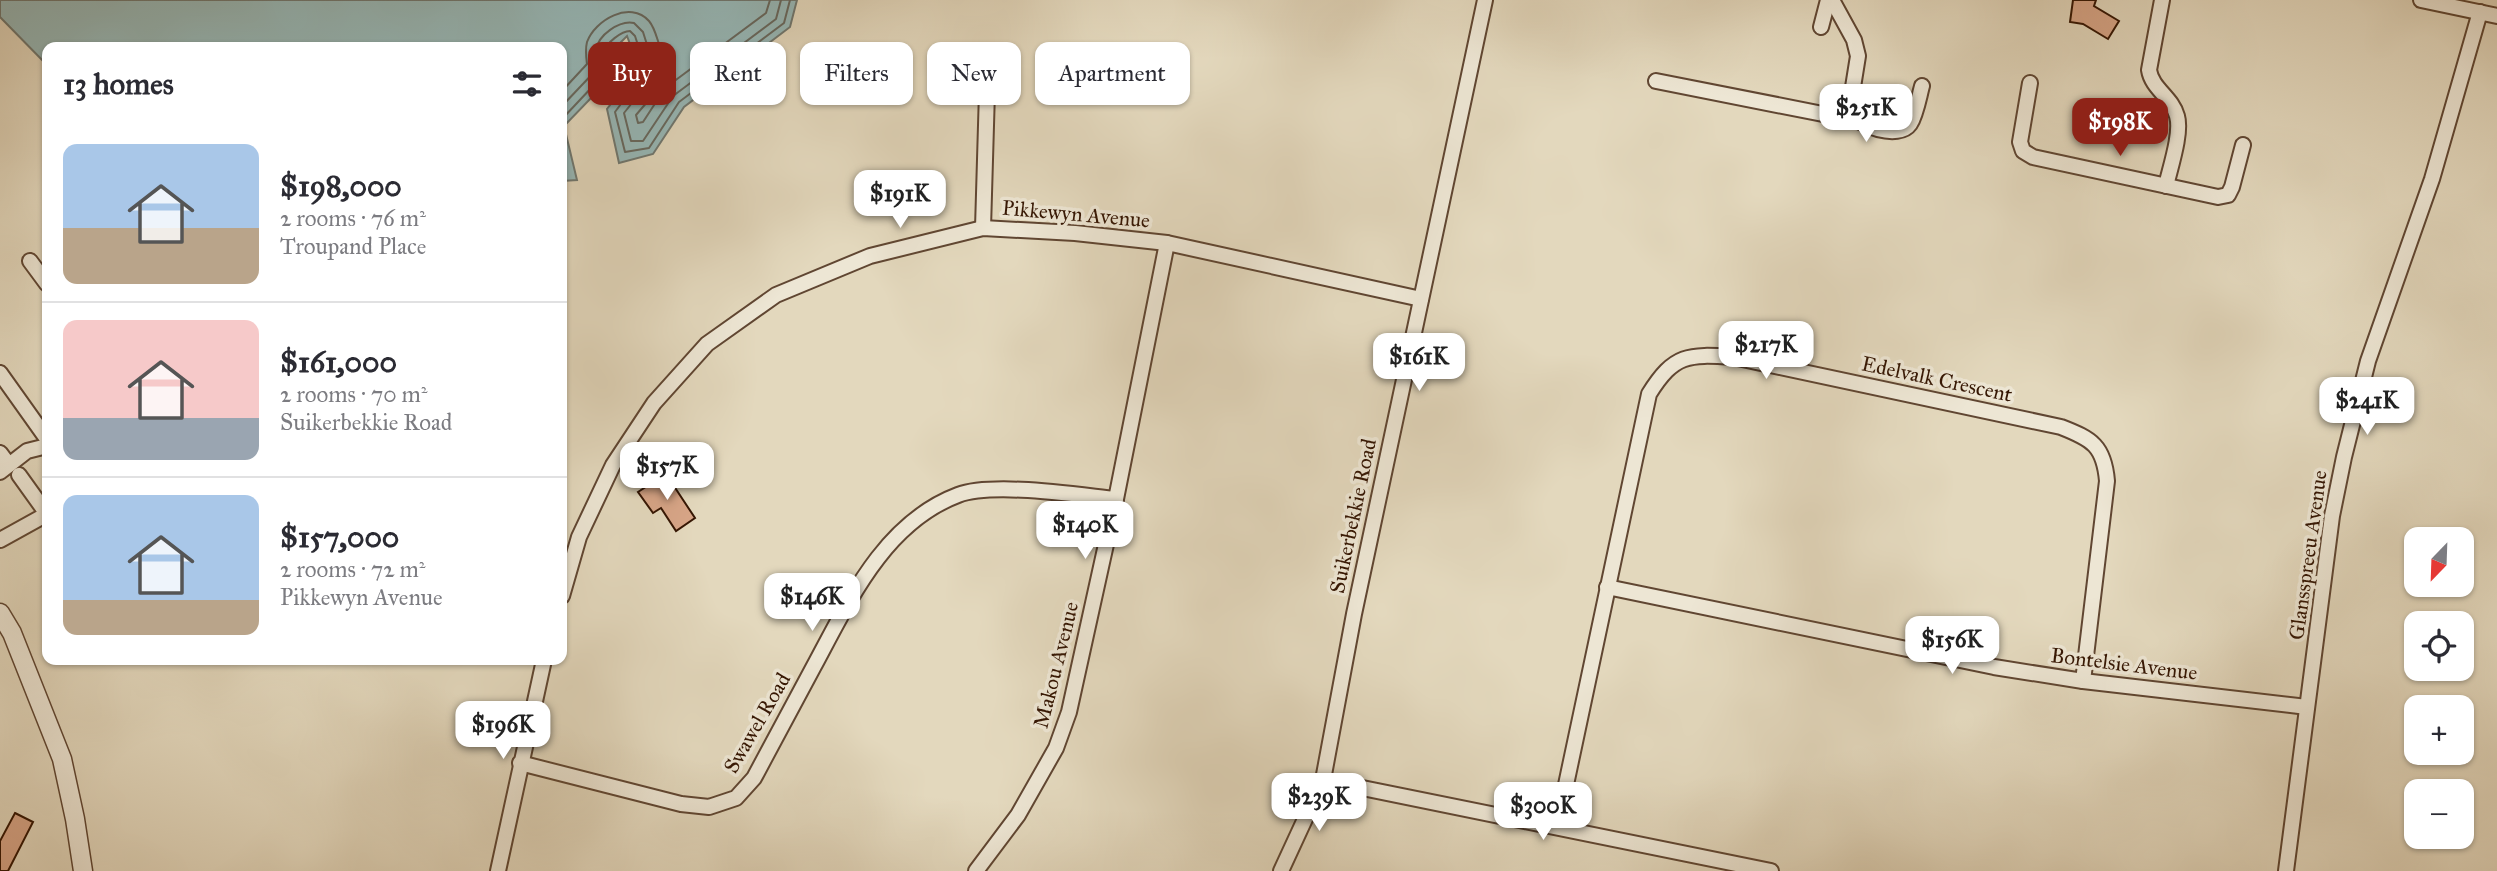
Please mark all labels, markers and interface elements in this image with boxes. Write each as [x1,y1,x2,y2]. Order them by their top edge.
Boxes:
chip: Buy [588,42,676,105]
chip: Rent [690,42,786,105]
chip: Filters [800,42,913,105]
chip: New [927,42,1021,105]
chip: Apartment [1035,42,1190,105]
icon: filters [508,65,546,103]
text: 13 homes [63,66,174,102]
pin: $251K [1817,85,1915,144]
text: $251K [1835,93,1897,121]
pin: $198K [2071,99,2169,158]
text: $198K [2088,107,2152,135]
text: $198,000 [280,168,402,204]
pin: $191K [851,170,949,230]
icon: home [119,172,203,256]
text: $191K [870,179,930,207]
street label: Pikkewyn Avenue [1001,195,1151,233]
text: 2 rooms · 76 m² [280,204,426,232]
text: Troupand Place [280,232,426,260]
pin: $217K [1717,322,1815,381]
text: $217K [1735,330,1797,358]
pin: $161K [1370,334,1468,393]
text: $161K [1389,342,1449,370]
text: $161,000 [280,344,397,380]
icon: home [119,348,203,432]
street label: Edelvalk Crescent [1859,350,2015,408]
pin: $241K [2318,378,2416,437]
text: 2 rooms · 70 m² [280,380,428,408]
text: $241K [2335,386,2399,414]
text: Suikerbekkie Road [280,408,452,436]
street label: Suikerbekkie Road [1324,436,1382,596]
pin: $157K [618,442,716,502]
text: $157K [636,451,698,479]
street label: Glansspreeu Avenue [2283,468,2333,641]
pin: $140K [1036,502,1134,561]
text: $140K [1052,510,1118,538]
text: $157,000 [280,519,399,555]
icon: home [119,523,203,607]
north arrow [2404,527,2474,597]
map controls [2404,527,2474,849]
text: 2 rooms · 72 m² [280,555,425,583]
pin: $146K [763,574,861,633]
text: $146K [780,582,844,610]
text: Pikkewyn Avenue [280,583,443,611]
street label: Makou Avenue [1028,599,1084,731]
button: locate [2404,611,2474,681]
pin: $156K [1903,616,2001,676]
text: $156K [1921,625,1983,653]
street label: Bontelsie Avenue [2049,642,2199,686]
street label: Swawel Road [718,668,796,778]
button: + [2404,695,2474,765]
pin: $196K [454,702,552,761]
text: $196K [471,710,535,738]
pin: $239K [1270,774,1368,833]
button: − [2404,779,2474,849]
text: $239K [1287,782,1351,810]
pin: $300K [1494,782,1592,842]
text: $300K [1510,791,1576,819]

